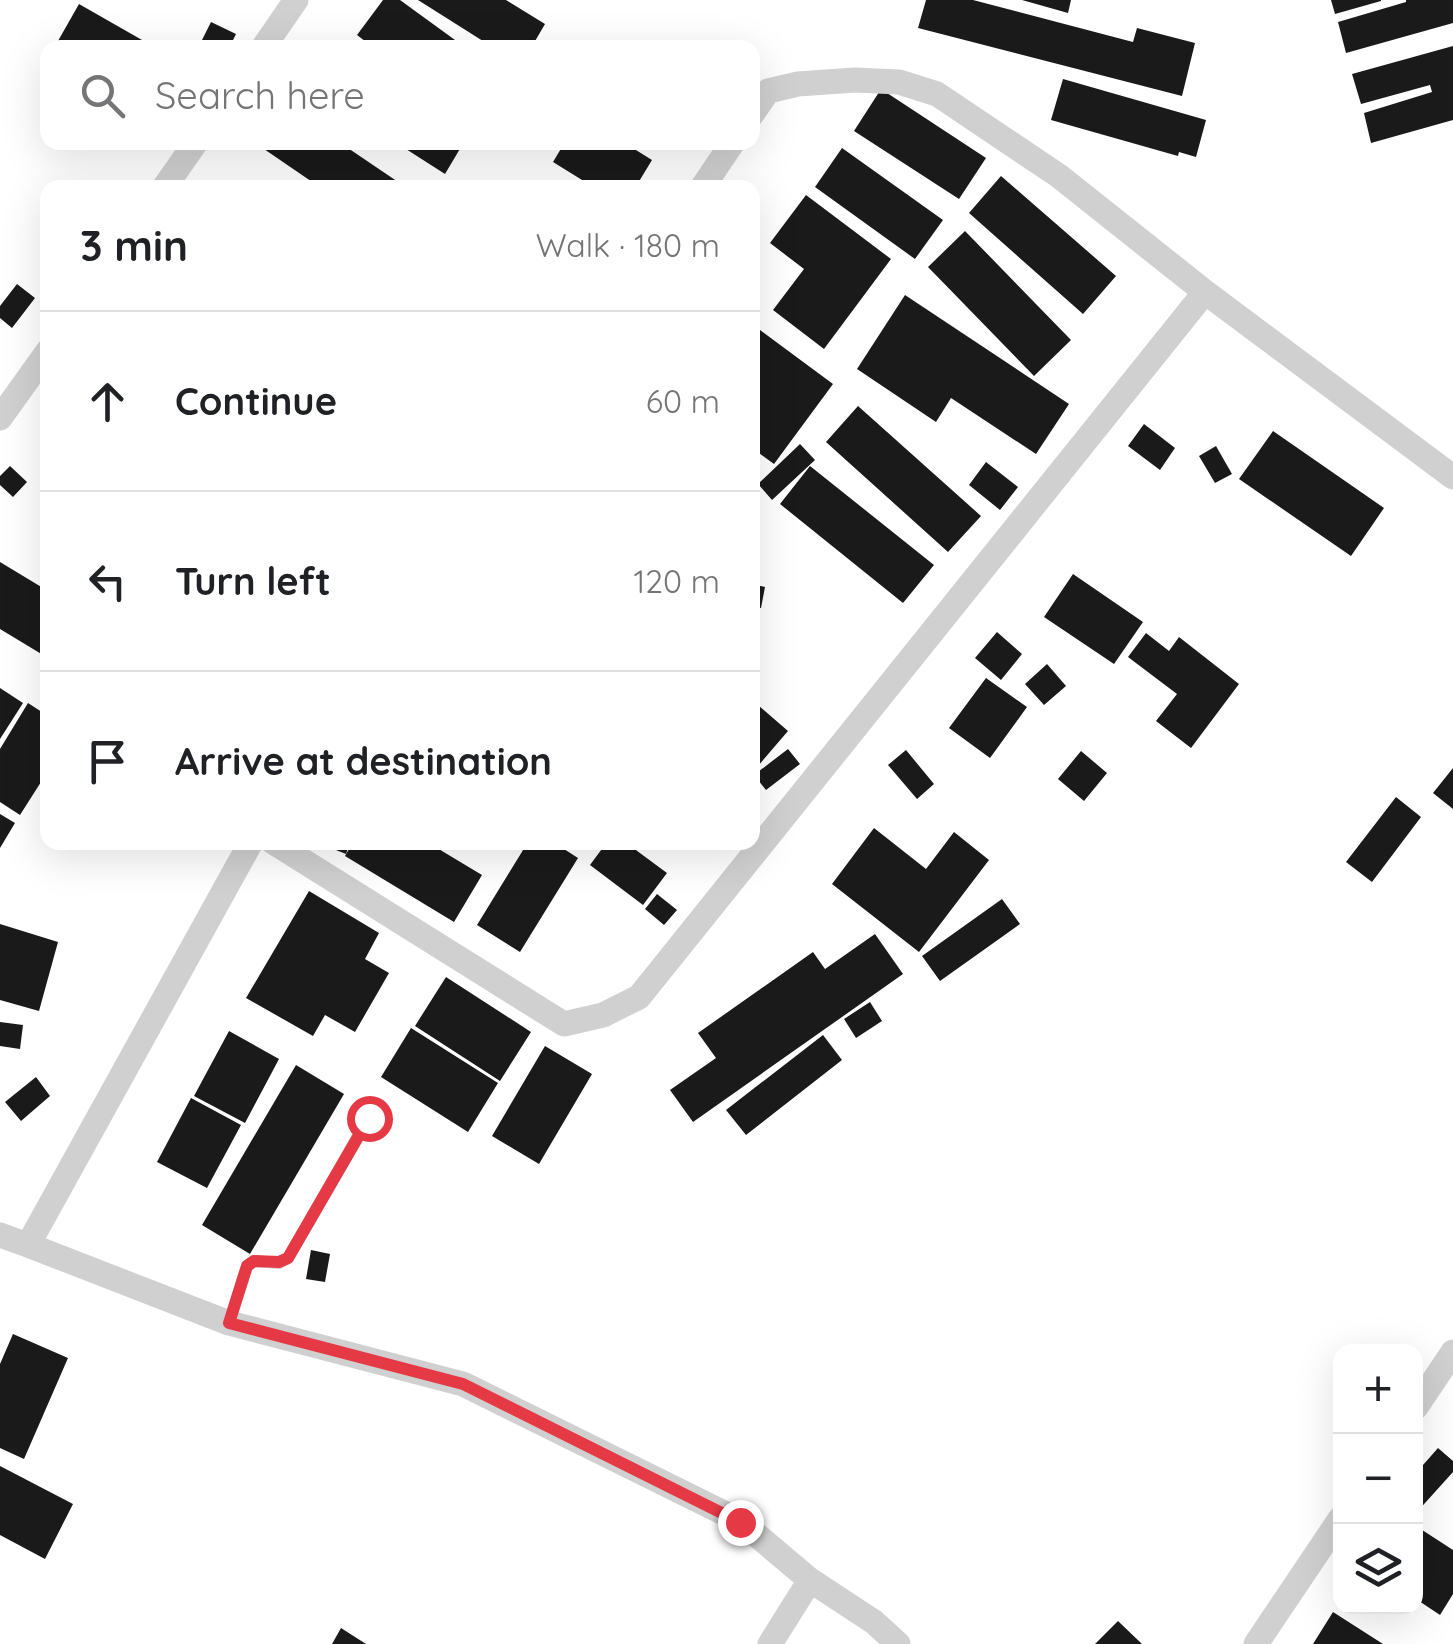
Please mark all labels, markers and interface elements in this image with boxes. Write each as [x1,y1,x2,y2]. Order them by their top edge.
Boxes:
search box [40,40,760,150]
icon: search [75,68,130,123]
text: Search here [155,71,365,119]
text: 3 min [80,219,188,272]
text: Walk · 180 m [536,225,720,265]
icon: ahead [80,374,135,429]
text: Continue [175,377,337,425]
text: 60 m [646,381,720,421]
icon: left [80,554,135,609]
text: Turn left [175,557,331,605]
text: 120 m [633,561,720,601]
icon: arrive [80,734,135,789]
text: Arrive at destination [175,737,552,785]
route start [347,1096,393,1142]
map controls [1333,1344,1423,1614]
button: + [1333,1344,1423,1434]
button: − [1333,1434,1423,1524]
route end [718,1500,764,1546]
button: layers [1333,1524,1423,1614]

